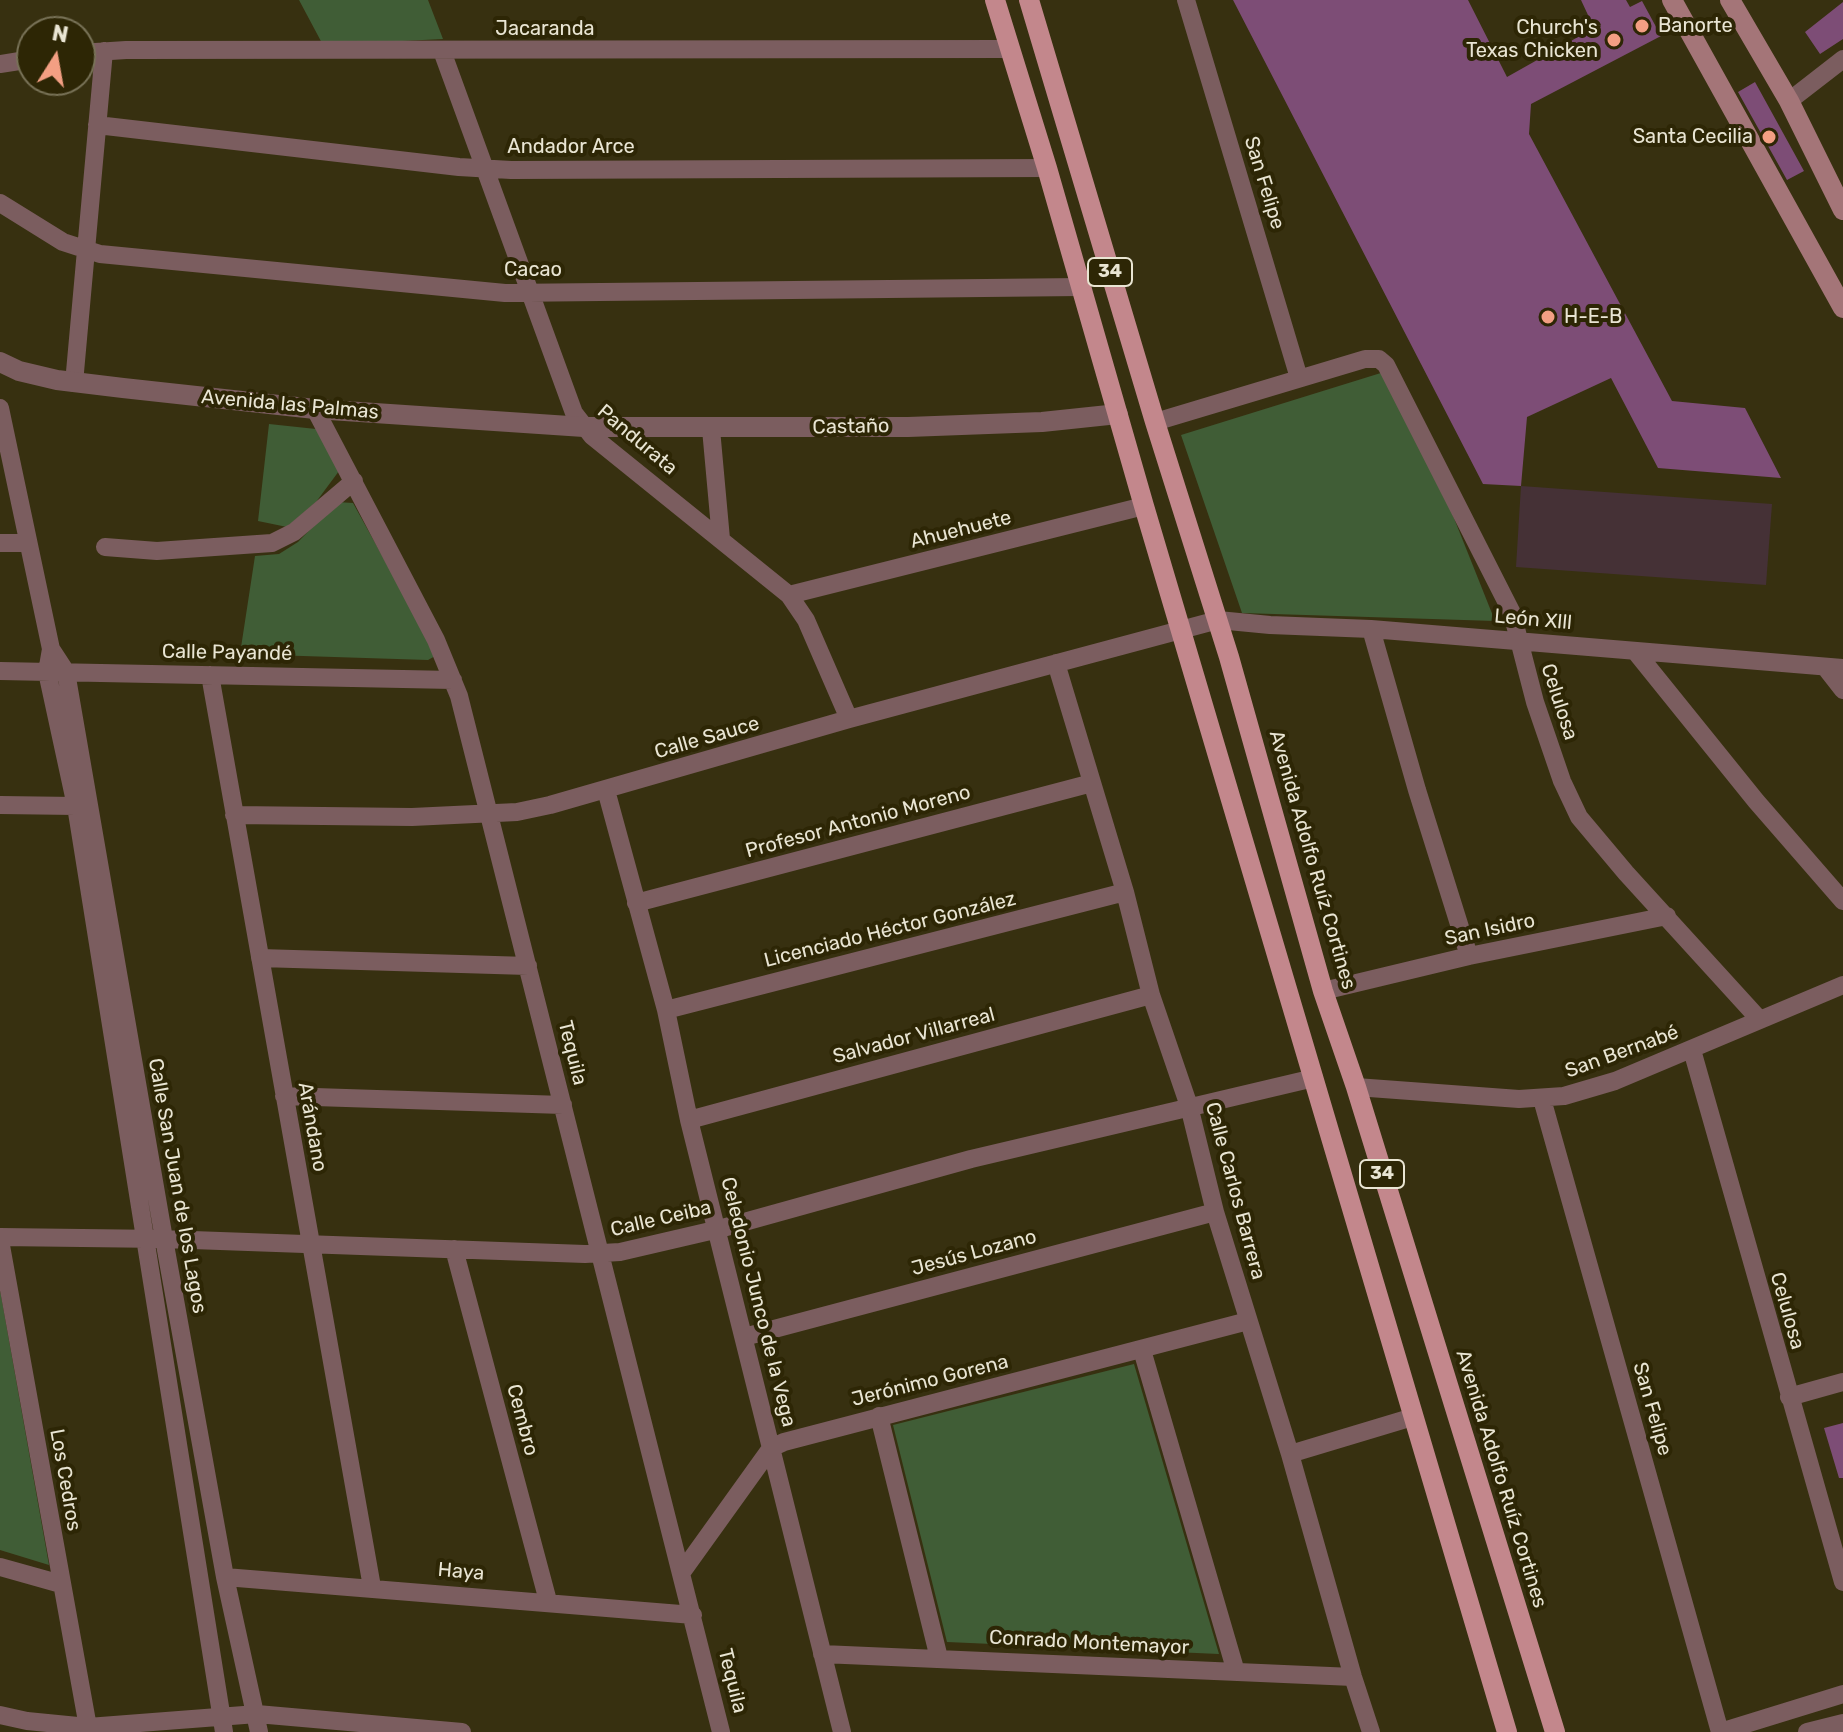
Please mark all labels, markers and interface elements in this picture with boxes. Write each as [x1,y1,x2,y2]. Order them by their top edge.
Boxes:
place label: Banorte [1658,14,1733,38]
north arrow [16,16,96,96]
place label: Church's Texas Chicken [1466,16,1598,63]
street label: Jacaranda [495,17,595,41]
marker: Banorte [1633,17,1651,35]
text: N [50,19,71,49]
marker: Church's Texas Chicken [1605,31,1623,49]
place label: Santa Cecilia [1633,125,1753,149]
marker: Santa Cecilia [1760,128,1778,146]
street label: San Felipe [1238,134,1290,232]
street label: Andador Arce [507,135,635,159]
street label: Cacao [504,258,562,282]
road number: 34 [1088,258,1132,286]
place label: H-E-B [1564,305,1622,329]
marker: H-E-B [1539,308,1557,326]
street label: Avenida las Palmas [200,385,380,425]
street label: Pandurata [592,400,682,480]
street label: Castaño [812,414,890,440]
street label: Ahuehuete [908,506,1014,554]
street label: León Xlll [1493,605,1573,635]
street label: Calle Payandé [162,640,292,666]
street label: Celulosa [1535,661,1583,743]
street label: Calle Sauce [652,712,762,764]
street label: Avenida Adolfo Ruíz Cortines [1263,728,1361,992]
street label: Profesor Antonio Moreno [743,780,973,864]
street label: Licenciado Héctor González [762,887,1018,973]
street label: San Isidro [1443,909,1537,951]
street label: Salvador Villarreal [830,1003,998,1069]
street label: Tequila [552,1018,592,1088]
street label: San Bernabé [1562,1020,1682,1084]
street label: Calle San Juan de los Lagos [143,1057,211,1315]
street label: Arándano [292,1080,332,1174]
street label: Calle Carlos Barrera [1200,1100,1270,1282]
road number: 34 [1360,1160,1404,1188]
street label: Celedonio Junco de la Vega [715,1175,801,1429]
street label: Calle Ceiba [608,1196,714,1242]
street label: Jesús Lozano [909,1225,1039,1281]
street label: Celulosa [1765,1270,1809,1352]
street label: Avenida Adolfo Ruíz Cortines [1450,1347,1552,1611]
street label: Jerónimo Gorena [849,1350,1011,1412]
street label: San Felipe [1627,1360,1677,1458]
street label: Cembro [501,1382,543,1458]
street label: Los Cedros [44,1427,86,1533]
street label: Haya [437,1558,485,1586]
street label: Conrado Montemayor [988,1626,1190,1660]
street label: Tequila [712,1646,752,1716]

